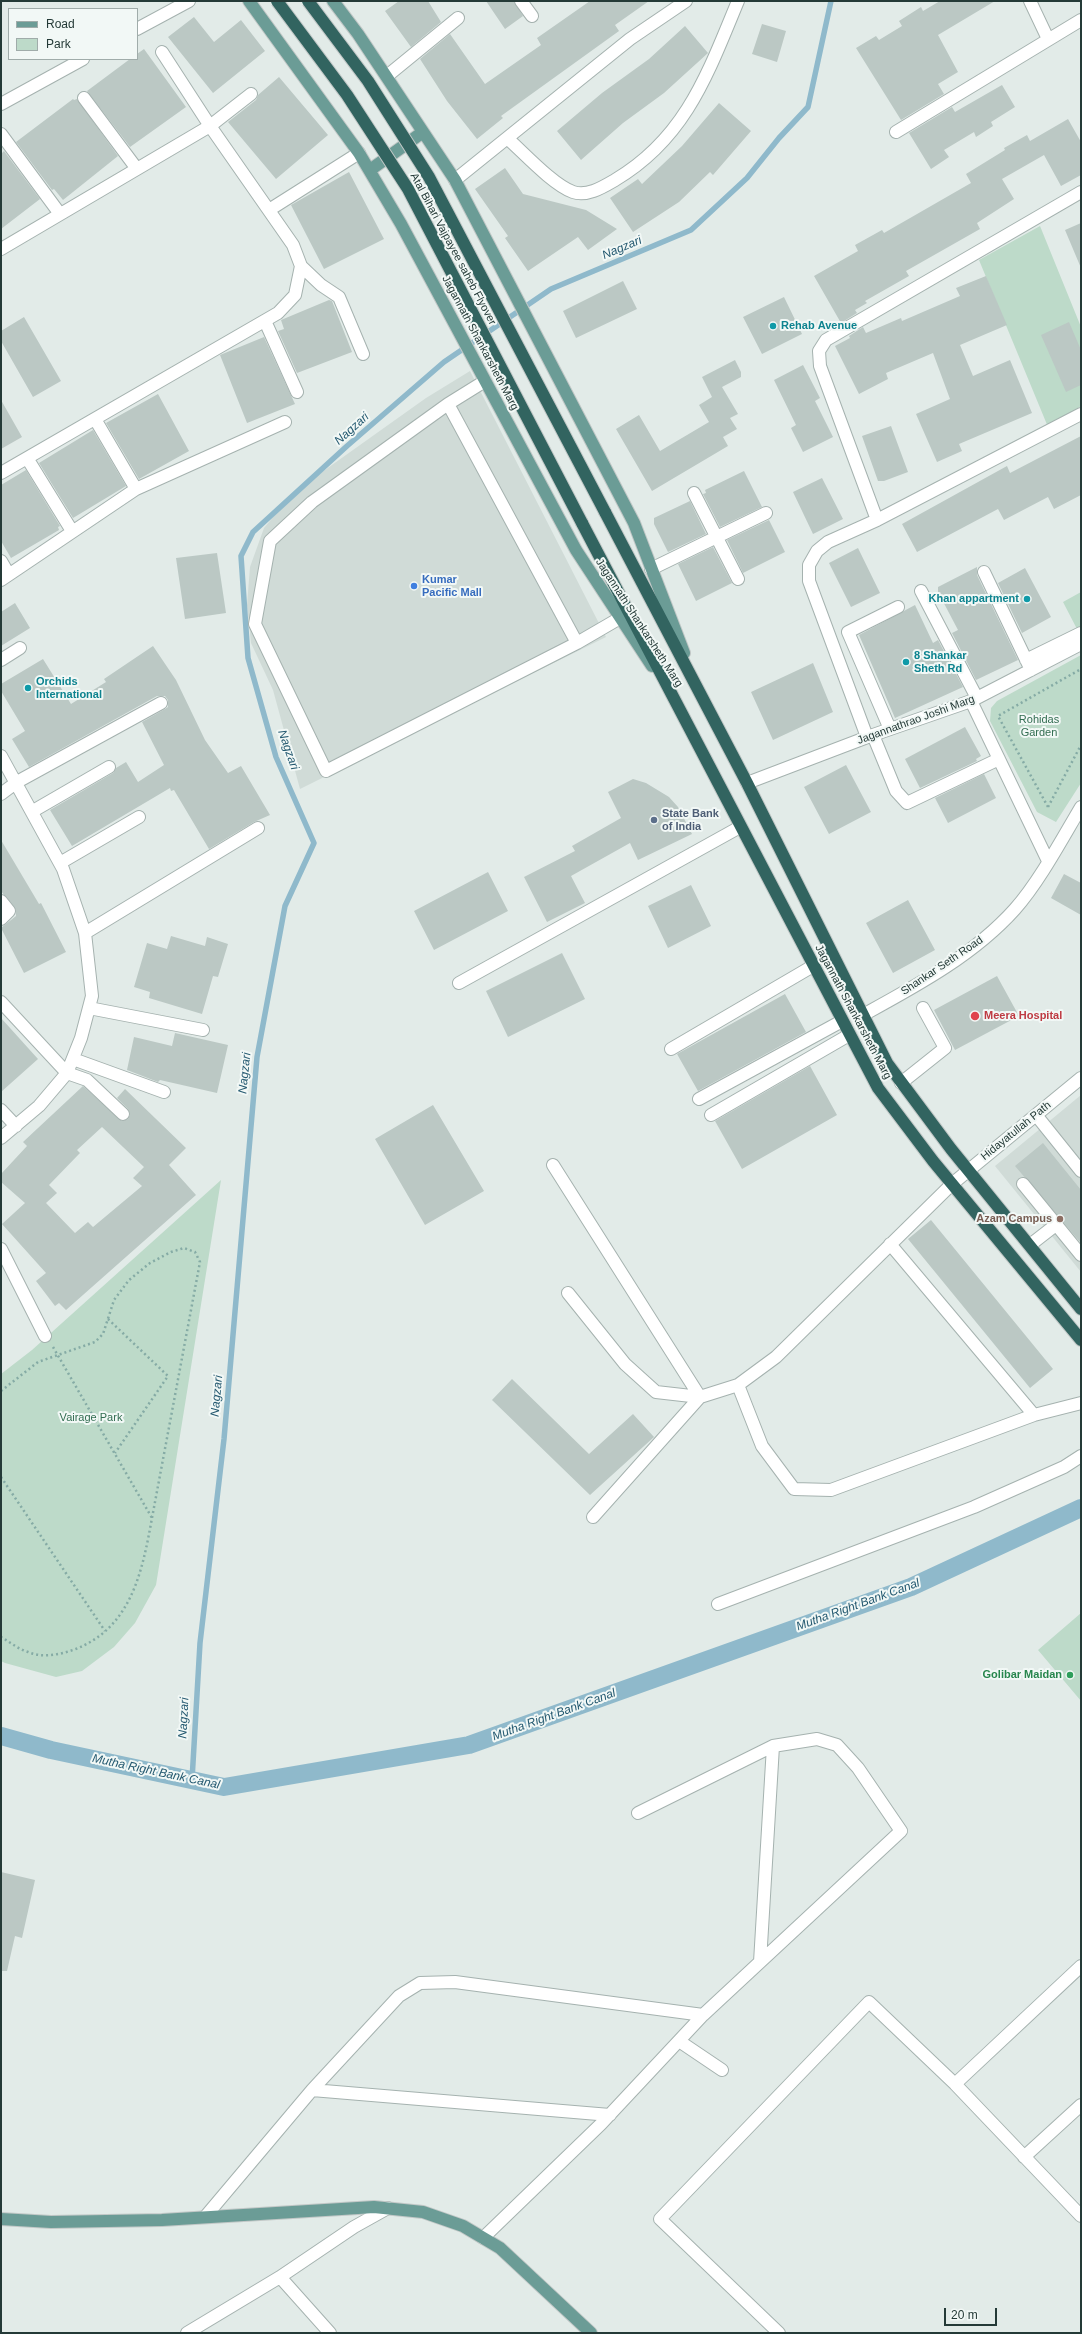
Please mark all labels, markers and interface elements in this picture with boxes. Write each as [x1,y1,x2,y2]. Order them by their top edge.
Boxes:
legend [8,8,138,60]
text: Road [46,17,75,31]
text: Park [46,37,71,51]
street label: Atal Bihari Vajpayee saheb Flyover [407,171,499,327]
water label: Nagzari [600,233,644,263]
street label: Jagannath Shankarsheth Marg [439,273,521,413]
place label: Rehab Avenue [781,319,857,333]
marker: Rehab Avenue [768,321,778,331]
water label: Nagzari [332,410,372,448]
street label: Jagannath Shankarsheth Marg [592,556,686,690]
place label: Kumar Pacific Mall [422,573,482,599]
marker: Kumar Pacific Mall [409,581,419,591]
place label: Khan appartment [929,592,1019,606]
marker: Khan appartment [1022,594,1032,604]
place label: 8 Shankar Sheth Rd [914,649,967,675]
marker: 8 Shankar Sheth Rd [901,657,911,667]
place label: Orchids International [36,675,102,701]
marker: Orchids International [23,683,33,693]
street label: Jagannathrao Joshi Marg [855,693,977,747]
park label: Rohidas Garden [1019,713,1059,739]
water label: Nagzari [274,728,302,772]
place label: State Bank of India [662,807,719,833]
marker: State Bank of India [649,815,659,825]
street label: Shankar Seth Road [899,934,985,998]
street label: Jagannath Shankarsheth Marg [812,942,894,1082]
place label: Meera Hospital [984,1009,1062,1023]
marker: Meera Hospital [969,1010,981,1022]
water label: Nagzari [236,1052,254,1094]
street label: Hidayatullah Path [978,1099,1054,1163]
place label: Azam Campus [976,1212,1052,1226]
marker: Azam Campus [1055,1214,1065,1224]
water label: Nagzari [208,1375,226,1417]
park label: Vairage Park [60,1411,122,1425]
water label: Mutha Right Bank Canal [794,1576,922,1634]
place label: Golibar Maidan [983,1668,1062,1682]
marker: Golibar Maidan [1065,1670,1075,1680]
water label: Mutha Right Bank Canal [490,1686,618,1744]
water label: Nagzari [176,1697,192,1739]
water label: Mutha Right Bank Canal [91,1751,221,1793]
scale bar [946,2300,999,2326]
text: 20 m [951,2308,978,2322]

